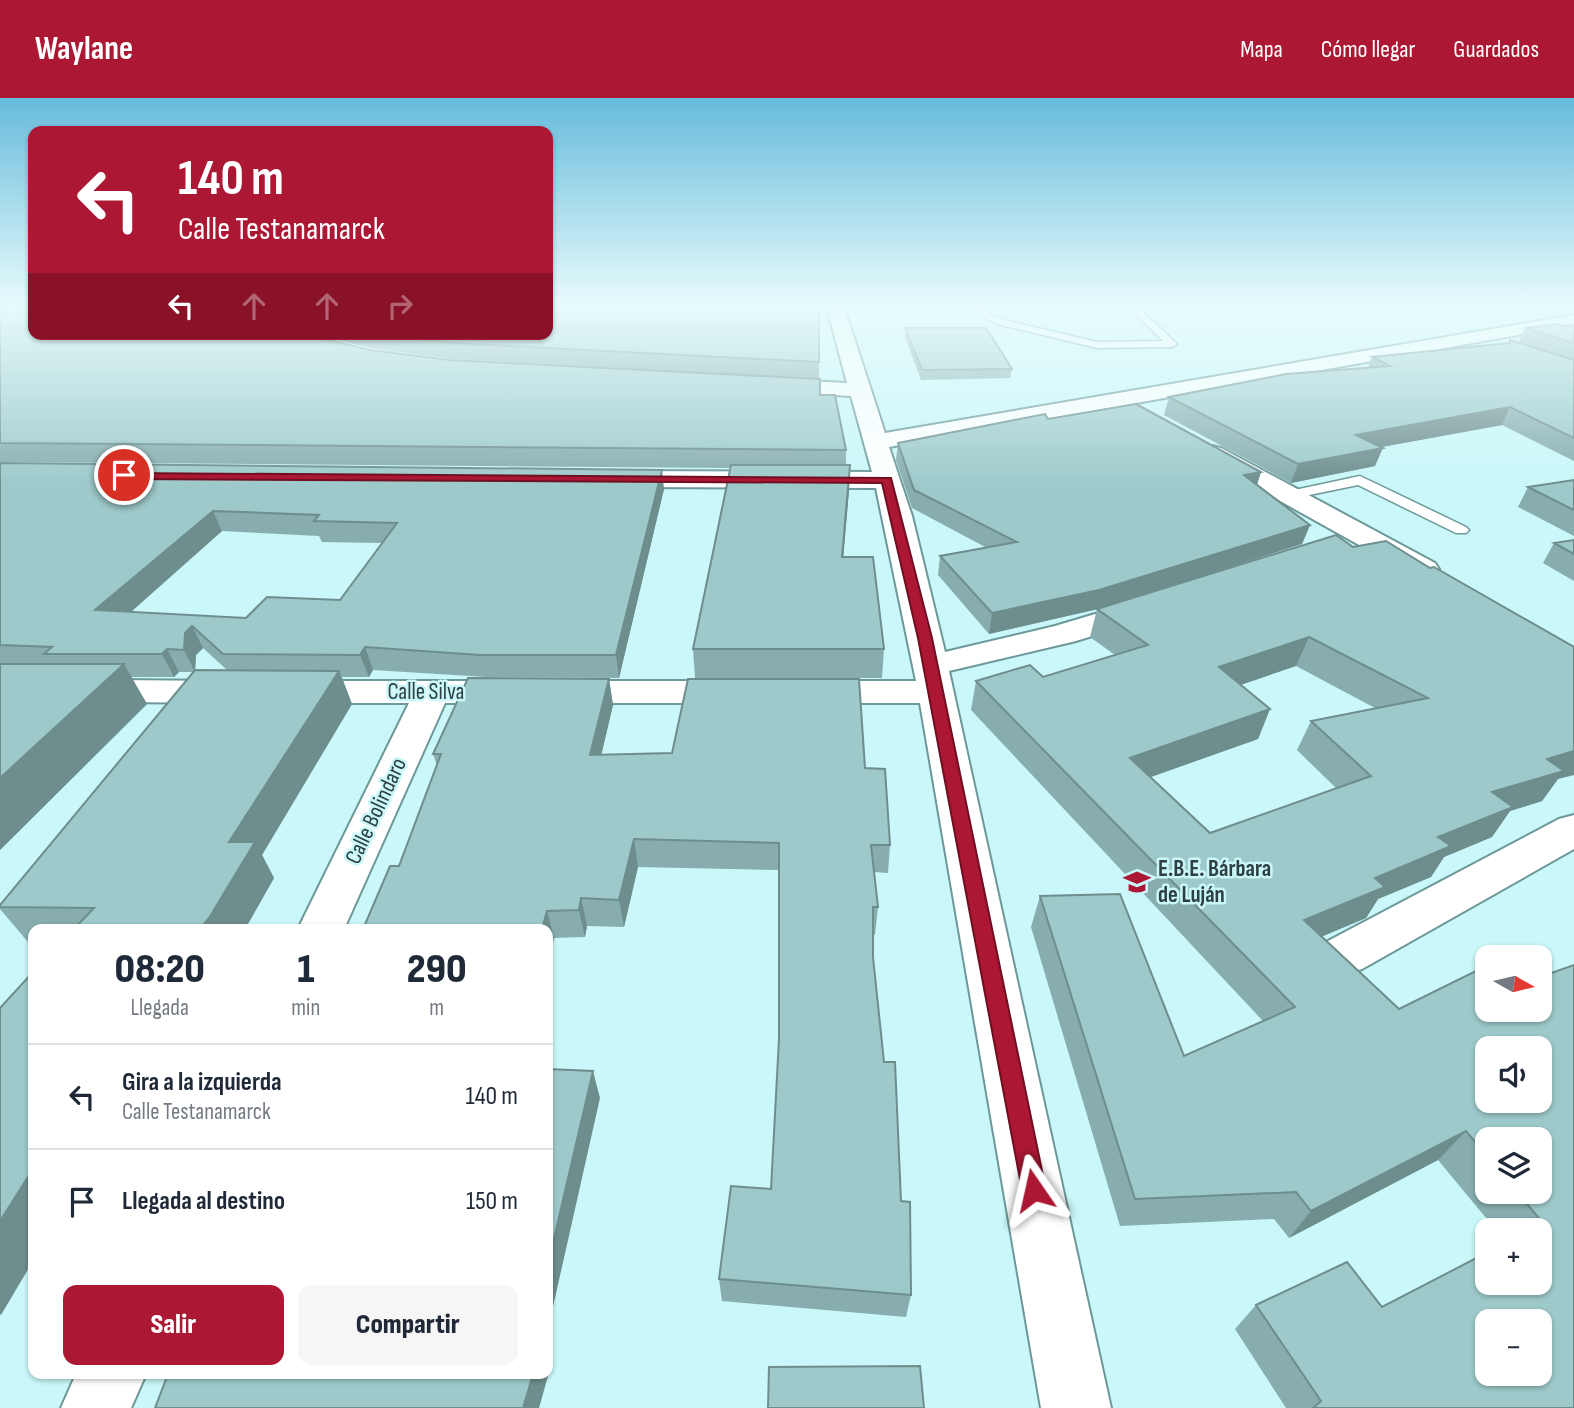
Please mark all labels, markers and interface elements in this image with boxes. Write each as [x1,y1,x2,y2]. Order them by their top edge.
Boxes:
text: Waylane [35,29,133,69]
text: Mapa [1240,35,1283,64]
text: Cómo llegar [1321,35,1415,64]
text: Guardados [1453,35,1539,64]
text: 140 m [178,150,284,209]
icon: left [63,154,154,245]
text: Calle Testanamarck [178,210,385,249]
icon: left [162,287,200,325]
icon: ahead [235,287,273,325]
icon: ahead [308,287,346,325]
icon: right [381,287,419,325]
pin [94,445,154,505]
icon: arrive [105,456,143,494]
street label: Calle Silva [388,678,464,706]
street label: Calle Bolindaro [339,753,413,869]
place label: E.B.E. Bárbara de Luján [1158,855,1271,909]
school or university icon: E.B.E. Bárbara de Luján [1122,867,1152,897]
text: 08:20 [114,944,205,995]
text: 1 [297,944,314,995]
text: 290 [407,944,467,995]
north arrow [1475,945,1552,1022]
map controls [1475,945,1552,1386]
text: Llegada [131,994,189,1022]
text: min [291,994,320,1022]
text: m [429,994,444,1022]
button: sound [1475,1036,1552,1113]
text: Gira a la izquierda [122,1067,282,1098]
icon: left [63,1078,101,1116]
text: 140 m [466,1081,518,1112]
text: Calle Testanamarck [122,1098,271,1126]
button: layers [1475,1127,1552,1204]
position arrow [997,1153,1071,1227]
icon: arrive [63,1183,101,1221]
text: Llegada al destino [122,1186,285,1217]
text: 150 m [466,1186,518,1217]
button: + [1475,1218,1552,1295]
button: Salir [63,1285,284,1365]
button: Compartir [298,1285,518,1365]
button: − [1475,1309,1552,1386]

